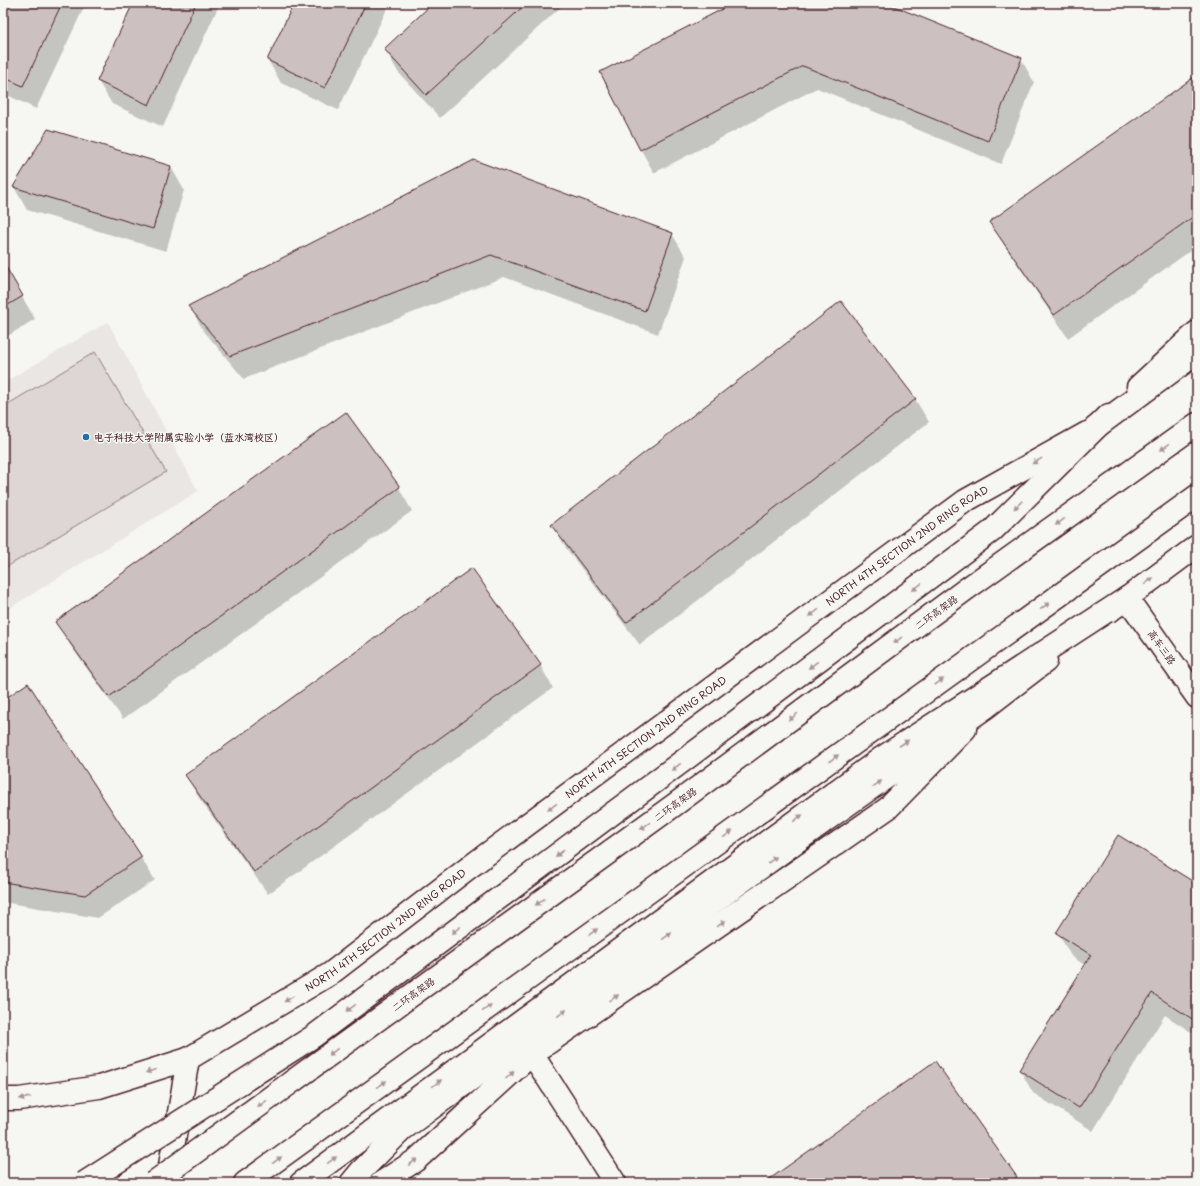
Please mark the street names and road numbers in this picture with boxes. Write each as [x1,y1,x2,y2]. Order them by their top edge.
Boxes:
street label: NORTH 4TH SECTION 2ND RING ROAD [822,482,991,609]
street label: 二环高架路 [911,591,960,632]
street label: 高车三路 [1145,626,1180,667]
street label: NORTH 4TH SECTION 2ND RING ROAD [562,672,729,801]
street label: 二环高架路 [650,783,699,824]
street label: NORTH 4TH SECTION 2ND RING ROAD [302,865,469,994]
street label: 二环高架路 [388,973,437,1014]

